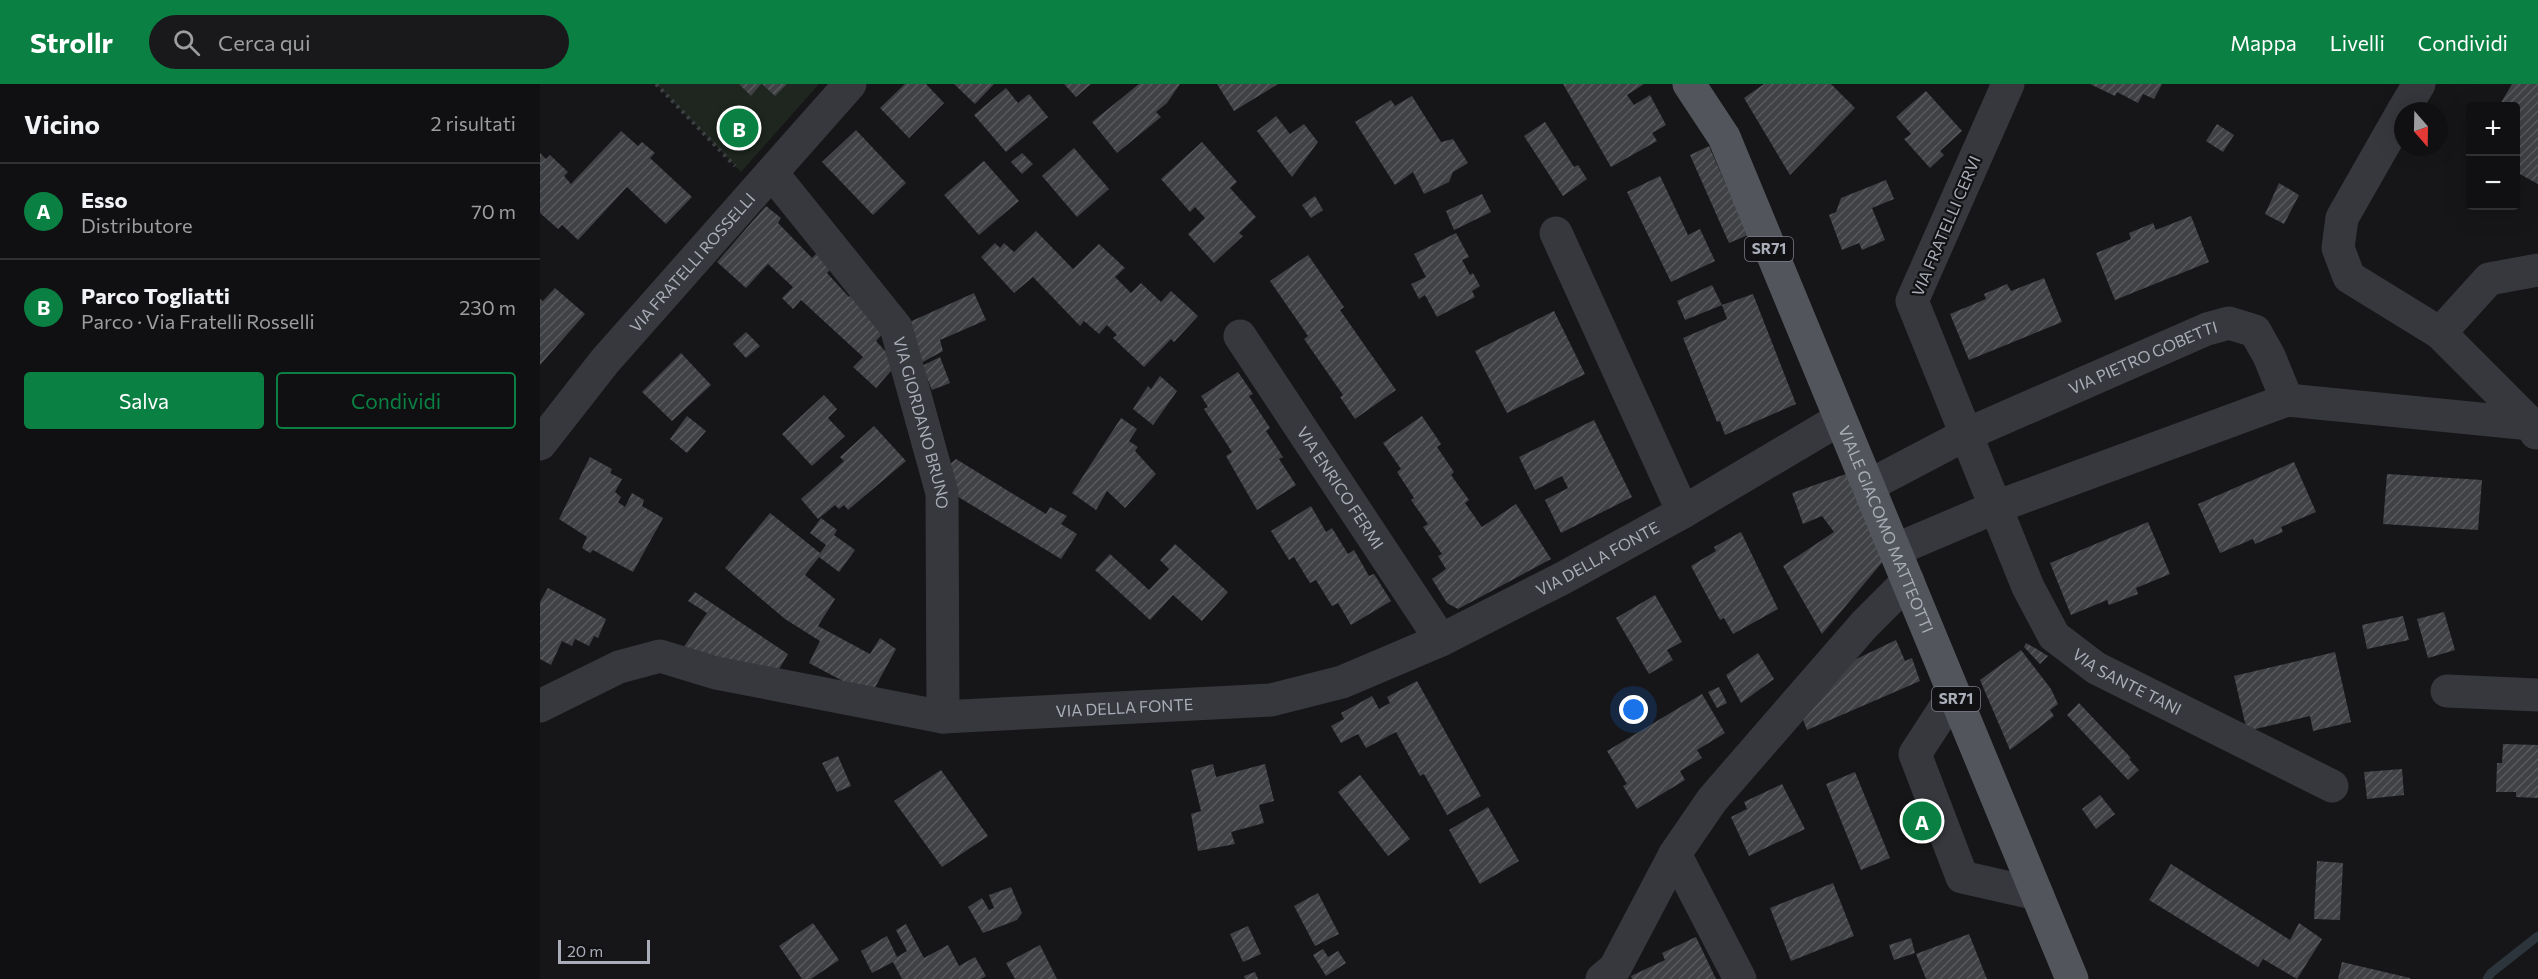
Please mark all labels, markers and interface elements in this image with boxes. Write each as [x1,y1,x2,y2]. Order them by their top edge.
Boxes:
search box [149,15,569,69]
text: Strollr [30,25,113,59]
icon: search [170,26,203,59]
text: Cerca qui [218,29,311,56]
text: Mappa [2230,30,2297,55]
text: Livelli [2330,30,2385,55]
text: Condividi [2418,30,2508,55]
north arrow [2394,102,2448,156]
map controls [2466,102,2520,210]
button: + [2466,102,2520,156]
pin: B [720,106,758,150]
text: Vicino [24,108,100,139]
text: 2 risultati [431,111,516,135]
street label: VIA FRATELLI CERVI [1907,153,1984,299]
button: − [2466,156,2520,210]
text: Esso [81,186,128,213]
street label: VIA FRATELLI ROSSELLI [625,189,758,336]
text: A [36,199,51,223]
text: 70 m [471,199,516,223]
text: Distributore [81,213,192,237]
road number: SR71 [1745,237,1793,261]
text: Parco Togliatti [81,282,230,309]
text: B [37,295,50,319]
text: 230 m [459,295,516,319]
text: Parco · Via Fratelli Rosselli [81,309,315,333]
street label: VIA PIETRO GOBETTI [2066,317,2219,397]
street label: VIA GIORDANO BRUNO [890,334,952,509]
button: Salva [24,372,264,429]
button: Condividi [276,372,516,429]
street label: VIA ENRICO FERMI [1294,423,1388,552]
street label: VIALE GIACOMO MATTEOTTI [1835,423,1938,636]
street label: VIA DELLA FONTE [1533,517,1662,599]
street label: VIA SANTE TANI [2069,644,2185,718]
road number: SR71 [1932,687,1980,711]
street label: VIA DELLA FONTE [1055,694,1194,720]
your location [1619,695,1648,724]
pin: A [1902,798,1942,844]
scale bar [558,937,650,964]
text: 20 m [567,941,603,960]

